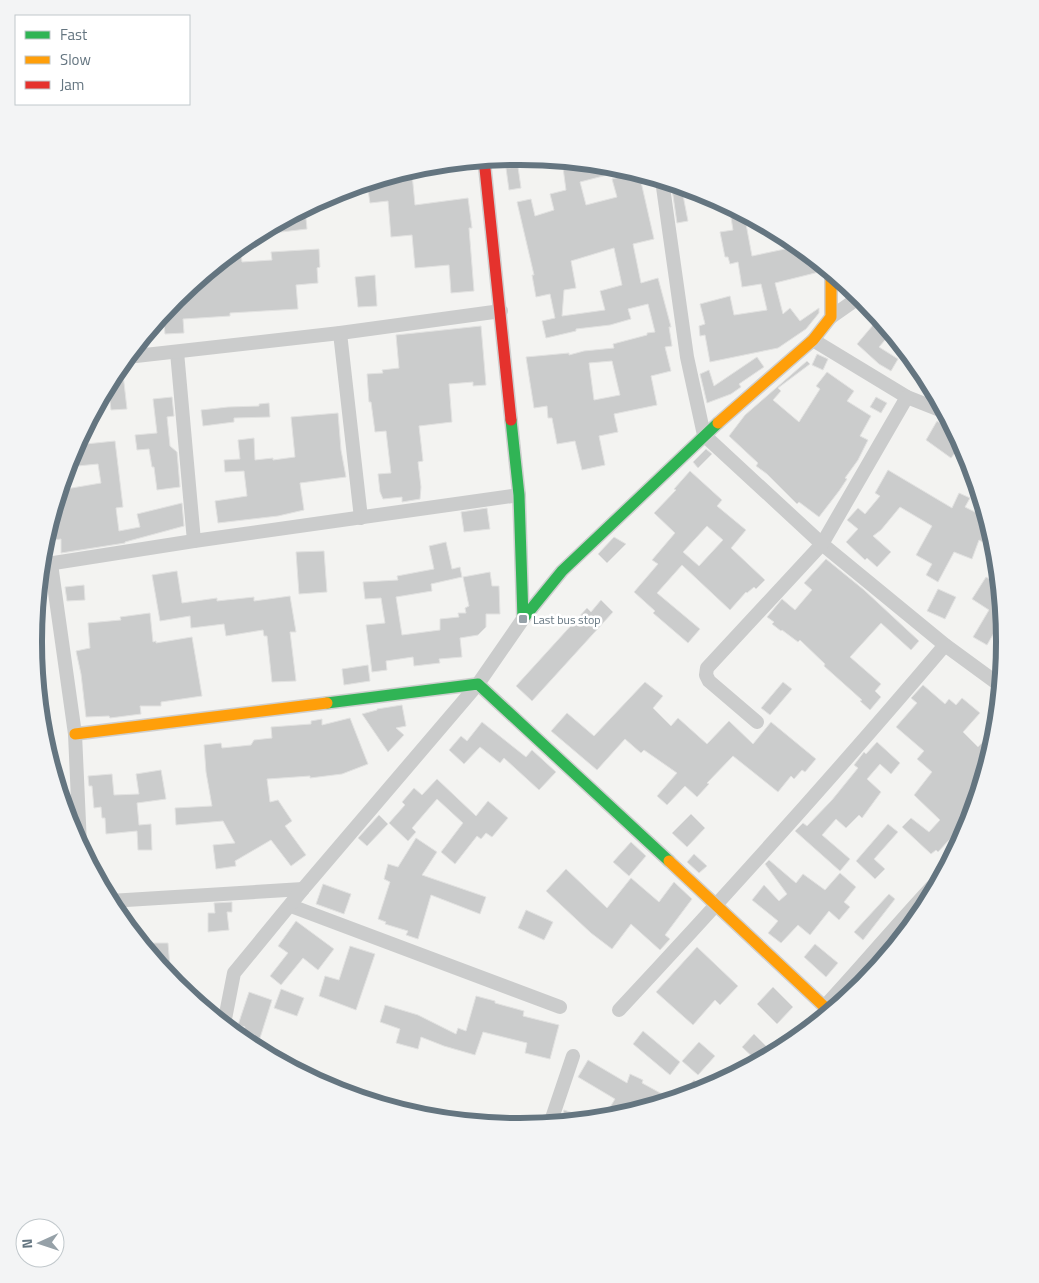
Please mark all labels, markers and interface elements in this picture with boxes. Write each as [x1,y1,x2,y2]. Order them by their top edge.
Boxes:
legend [15,15,190,105]
text: Fast [60,23,88,46]
text: Slow [60,48,91,71]
text: Jam [60,73,84,96]
place label: Last bus stop [533,610,601,629]
marker: Last bus stop [517,613,529,625]
north arrow [15,1218,65,1268]
text: N [16,1238,37,1249]

